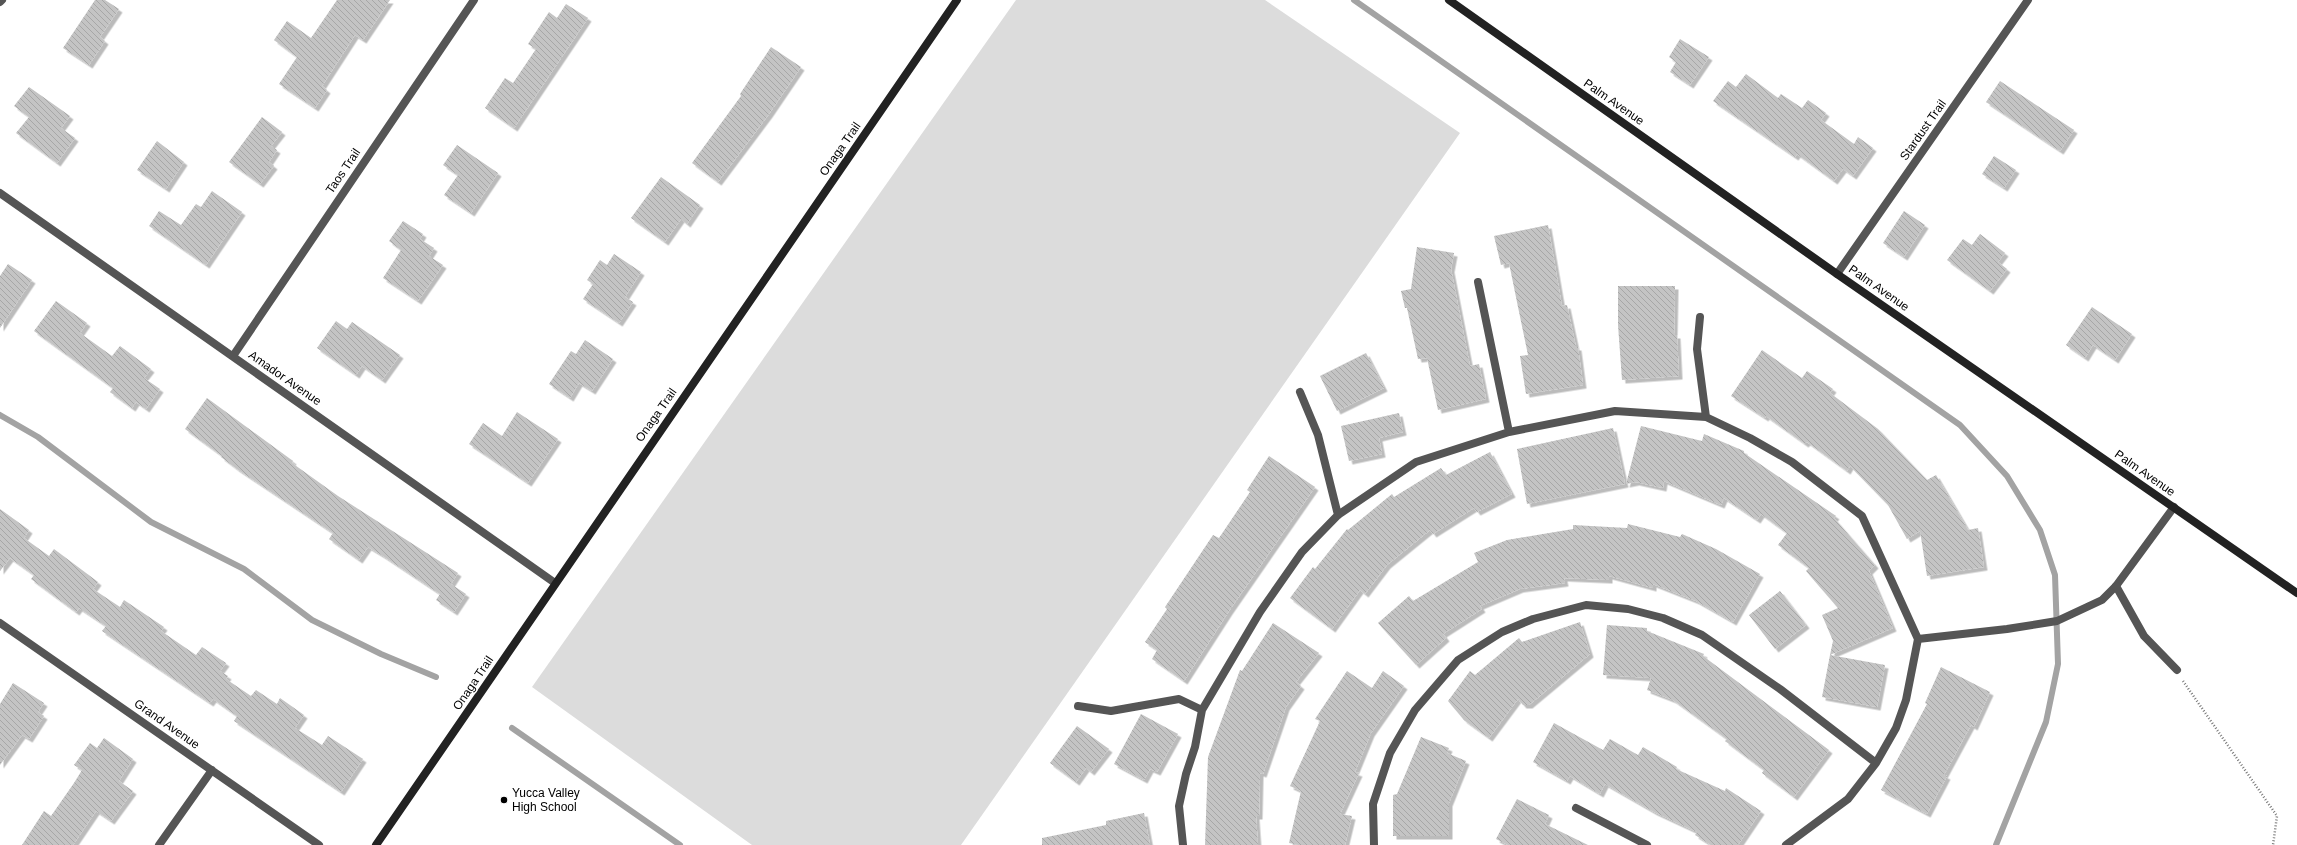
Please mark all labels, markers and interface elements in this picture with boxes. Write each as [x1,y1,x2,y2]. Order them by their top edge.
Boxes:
street label: Palm Avenue [1581,76,1647,128]
street label: Stardust Trail [1897,97,1949,163]
street label: Onaga Trail [816,120,864,178]
street label: Taos Trail [323,146,363,196]
street label: Palm Avenue [1846,262,1912,314]
street label: Amador Avenue [246,348,324,408]
street label: Onaga Trail [632,386,680,444]
street label: Palm Avenue [2112,447,2178,499]
street label: Onaga Trail [450,653,496,713]
street label: Grand Avenue [132,696,203,752]
place label: Yucca Valley High School [512,786,580,814]
marker: Yucca Valley High School [499,795,509,805]

